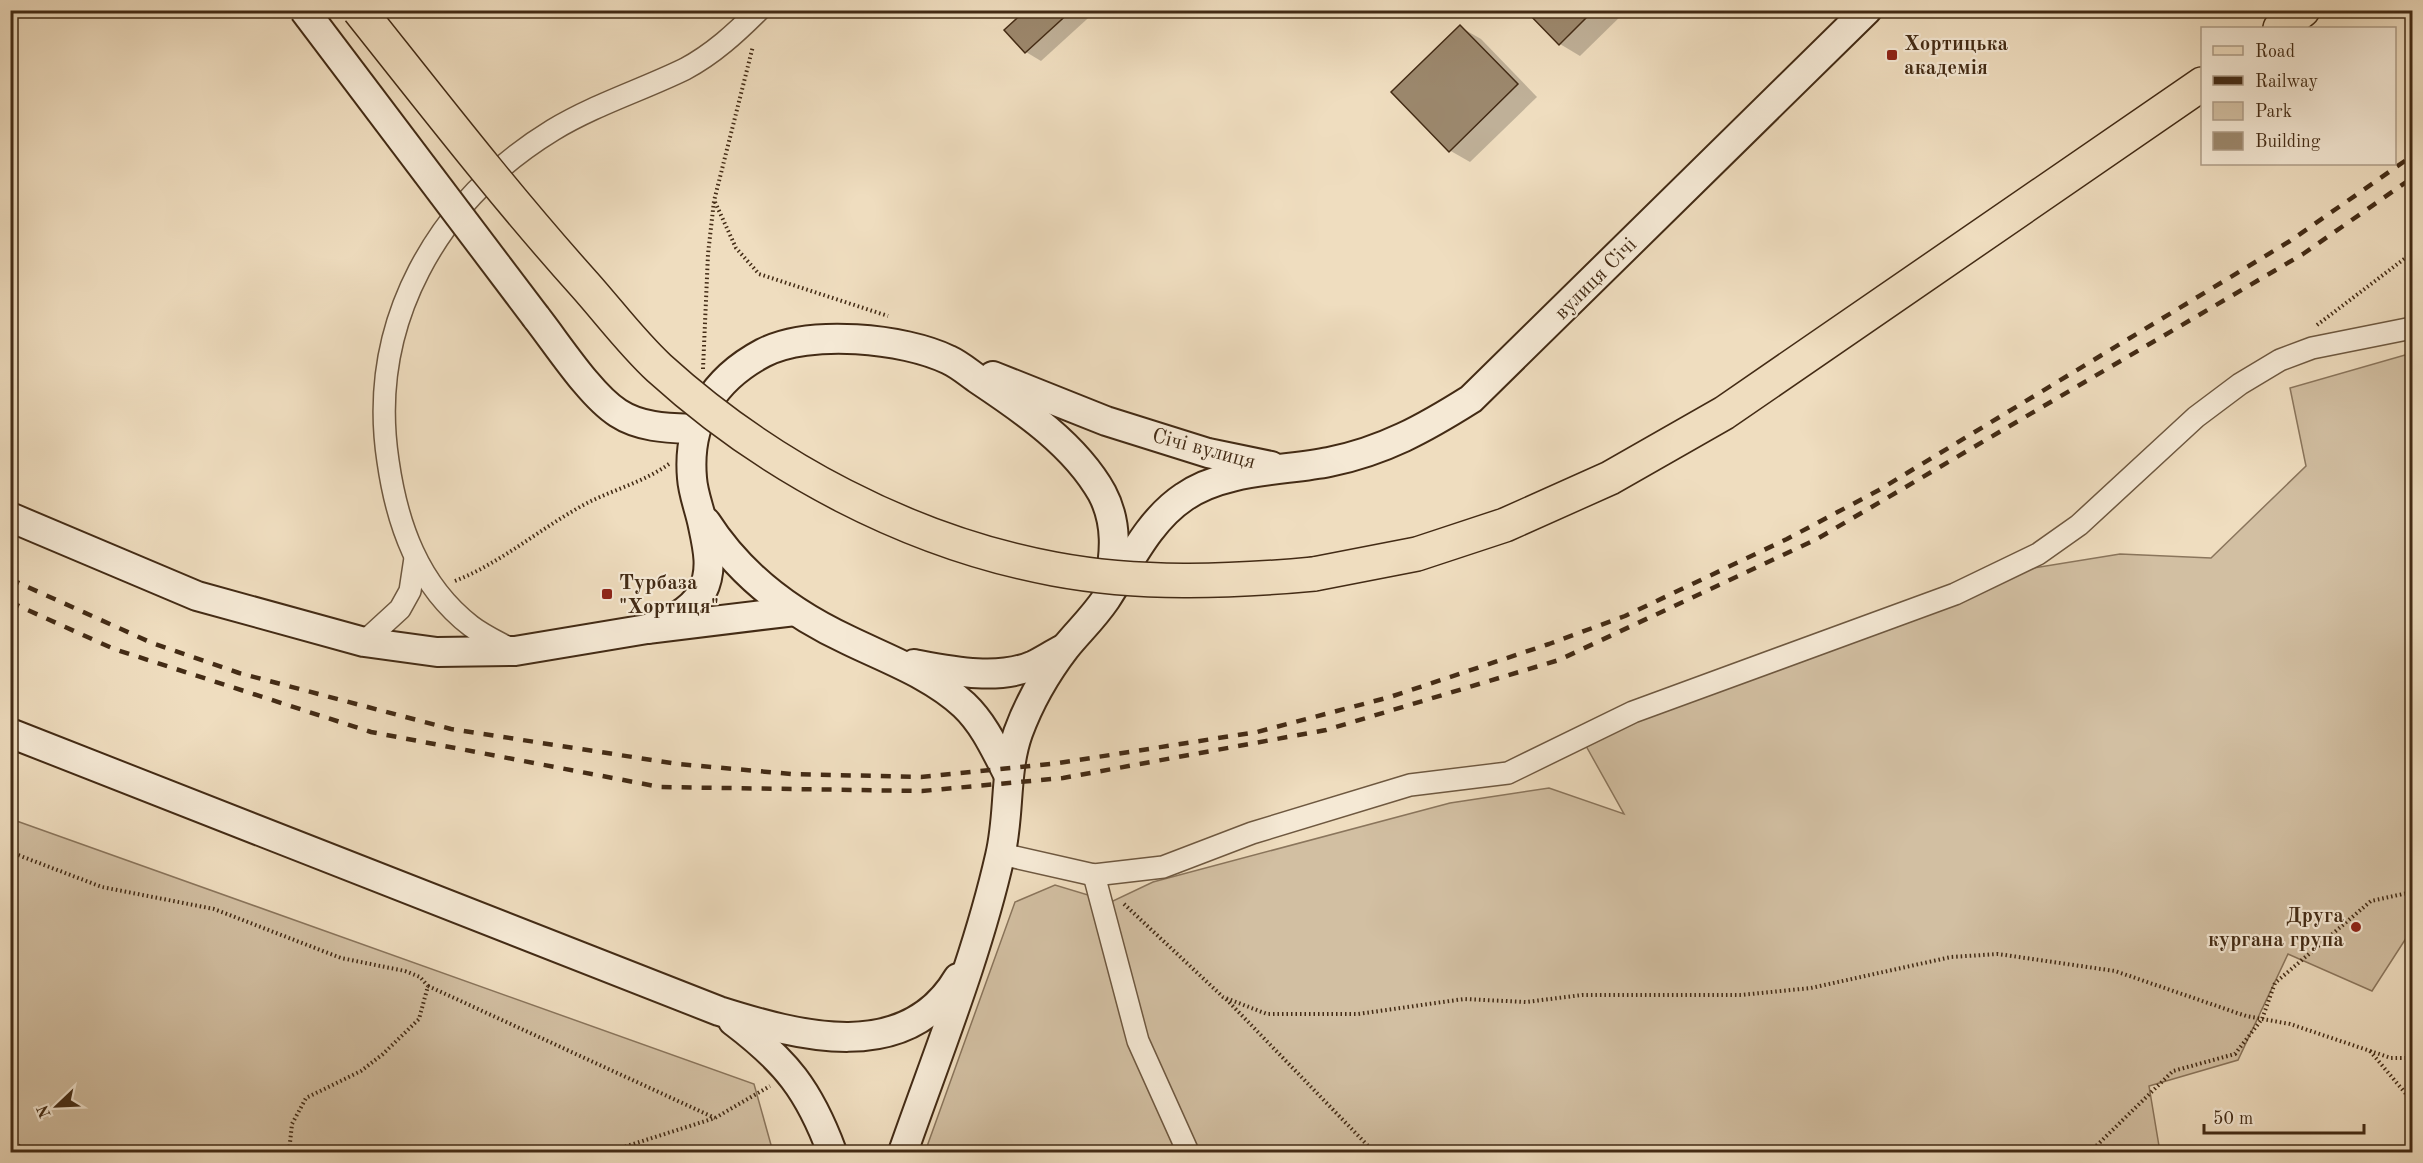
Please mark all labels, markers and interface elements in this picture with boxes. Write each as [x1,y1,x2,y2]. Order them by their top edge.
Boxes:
legend [2201,27,2396,165]
place label: Хортицька академія [1904,34,2008,79]
text: Road [2255,43,2295,61]
marker: Хортицька академія [1885,48,1899,62]
text: Railway [2255,73,2318,91]
text: Park [2255,103,2292,121]
text: Building [2255,133,2321,151]
street label: вулиця Січі [1551,234,1641,324]
street label: Січі вулиця [1150,426,1258,473]
place label: Турбаза "Хортиця" [619,573,719,618]
marker: Турбаза "Хортиця" [600,587,614,601]
place label: Друга кургана група [2208,906,2344,951]
marker: Друга кургана група [2349,920,2363,934]
north arrow [27,1076,87,1136]
scale bar [2204,1097,2364,1135]
text: N [35,1102,55,1120]
text: 50 m [2213,1110,2253,1128]

